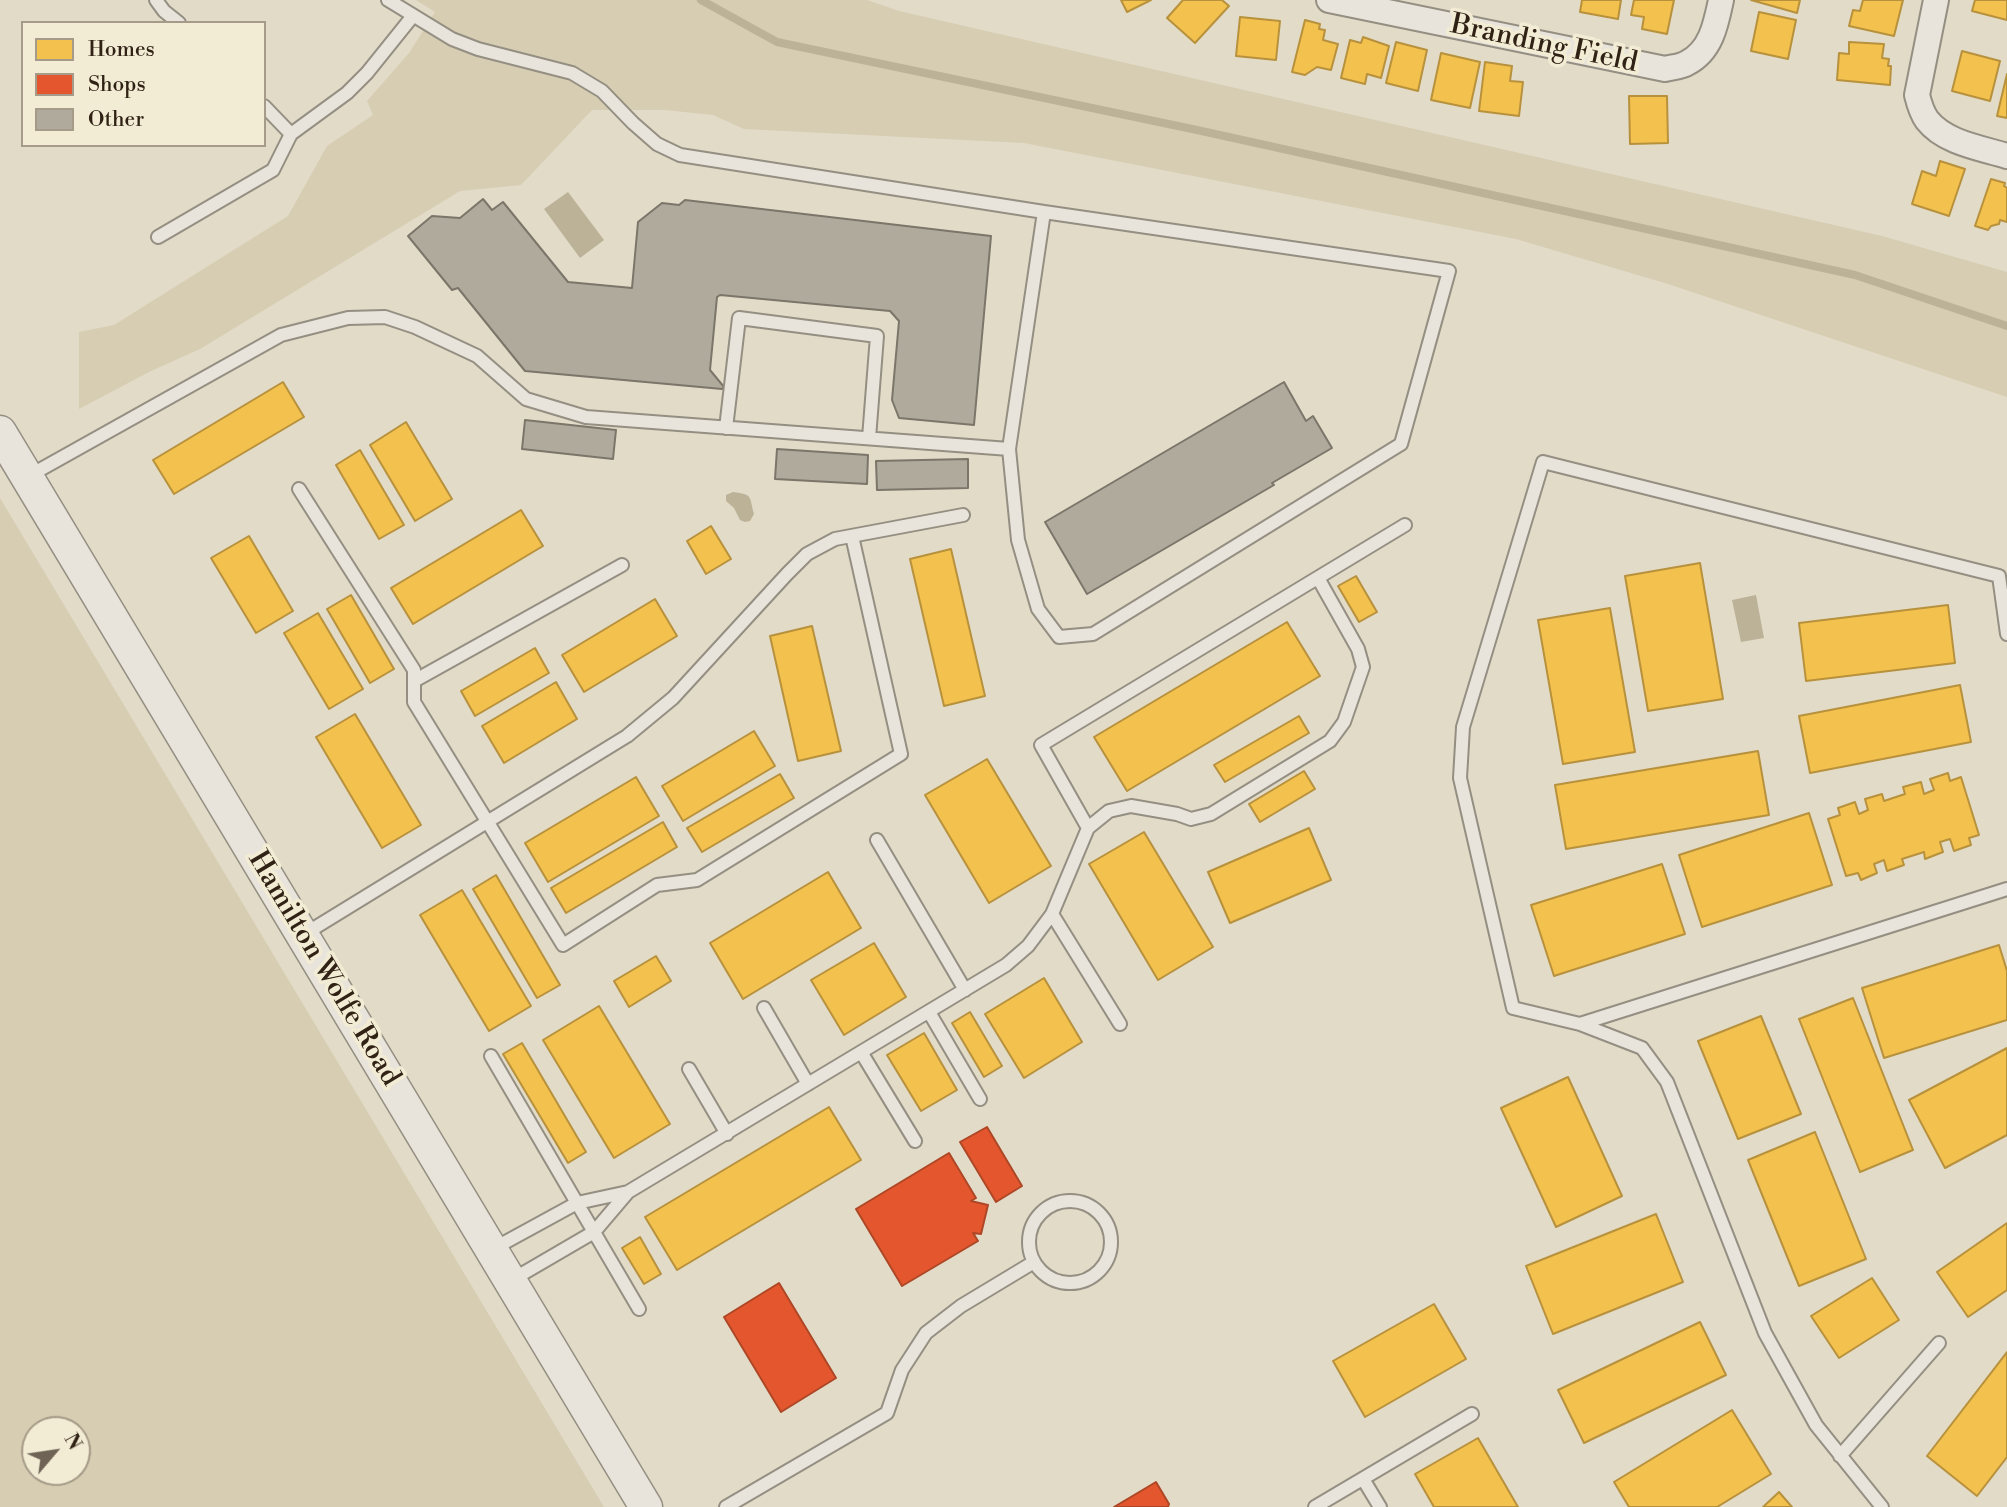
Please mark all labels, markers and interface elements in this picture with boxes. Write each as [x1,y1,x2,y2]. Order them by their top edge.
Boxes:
street label: Branding Field [1447,9,1641,81]
legend [21,21,266,147]
text: Homes [88,37,155,63]
text: Shops [88,72,146,98]
text: Other [88,107,144,133]
street label: Hamilton Wolfe Road [239,845,407,1093]
north arrow [21,1416,91,1486]
text: N [58,1429,87,1454]

